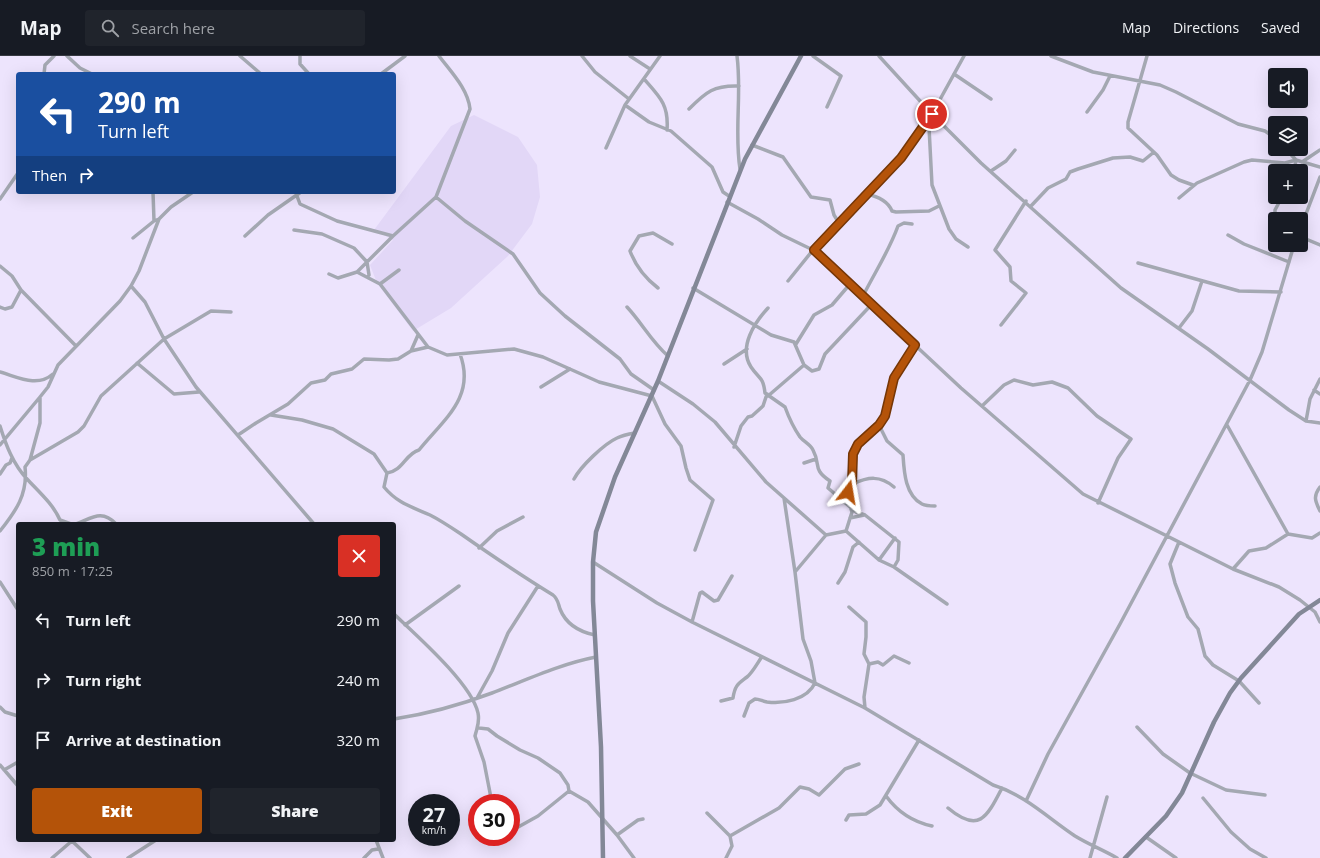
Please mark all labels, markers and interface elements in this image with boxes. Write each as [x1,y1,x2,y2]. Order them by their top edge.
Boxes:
search box [85,10,365,46]
text: Map [20,15,61,41]
icon: search [99,17,121,39]
text: Search here [131,18,215,38]
text: Map [1122,18,1151,37]
text: Directions [1173,18,1239,37]
text: Saved [1261,18,1300,37]
map controls [1268,68,1308,252]
button: sound [1268,68,1308,108]
text: 290 m [98,83,181,121]
icon: left [32,88,84,140]
pin [915,97,949,131]
icon: arrive [921,103,943,125]
button: layers [1268,116,1308,156]
text: Turn left [98,119,169,143]
icon: right [75,164,97,186]
button: + [1268,164,1308,204]
text: Then [32,165,67,185]
button: − [1268,212,1308,252]
position arrow [827,471,869,513]
text: 3 min [32,530,100,563]
button: close [338,535,380,577]
text: 850 m · 17:25 [32,562,113,580]
icon: left [32,609,54,631]
text: Turn left [66,610,131,630]
text: 290 m [336,610,380,630]
icon: right [32,669,54,691]
text: Turn right [66,670,141,690]
text: 240 m [336,670,380,690]
icon: arrive [32,729,54,751]
text: Arrive at destination [66,730,221,750]
text: 320 m [336,730,380,750]
button: Exit [32,788,202,834]
button: Share [210,788,380,834]
speed limit sign: 30 [468,794,520,846]
text: 27 [423,801,445,828]
text: km/h [422,823,446,837]

